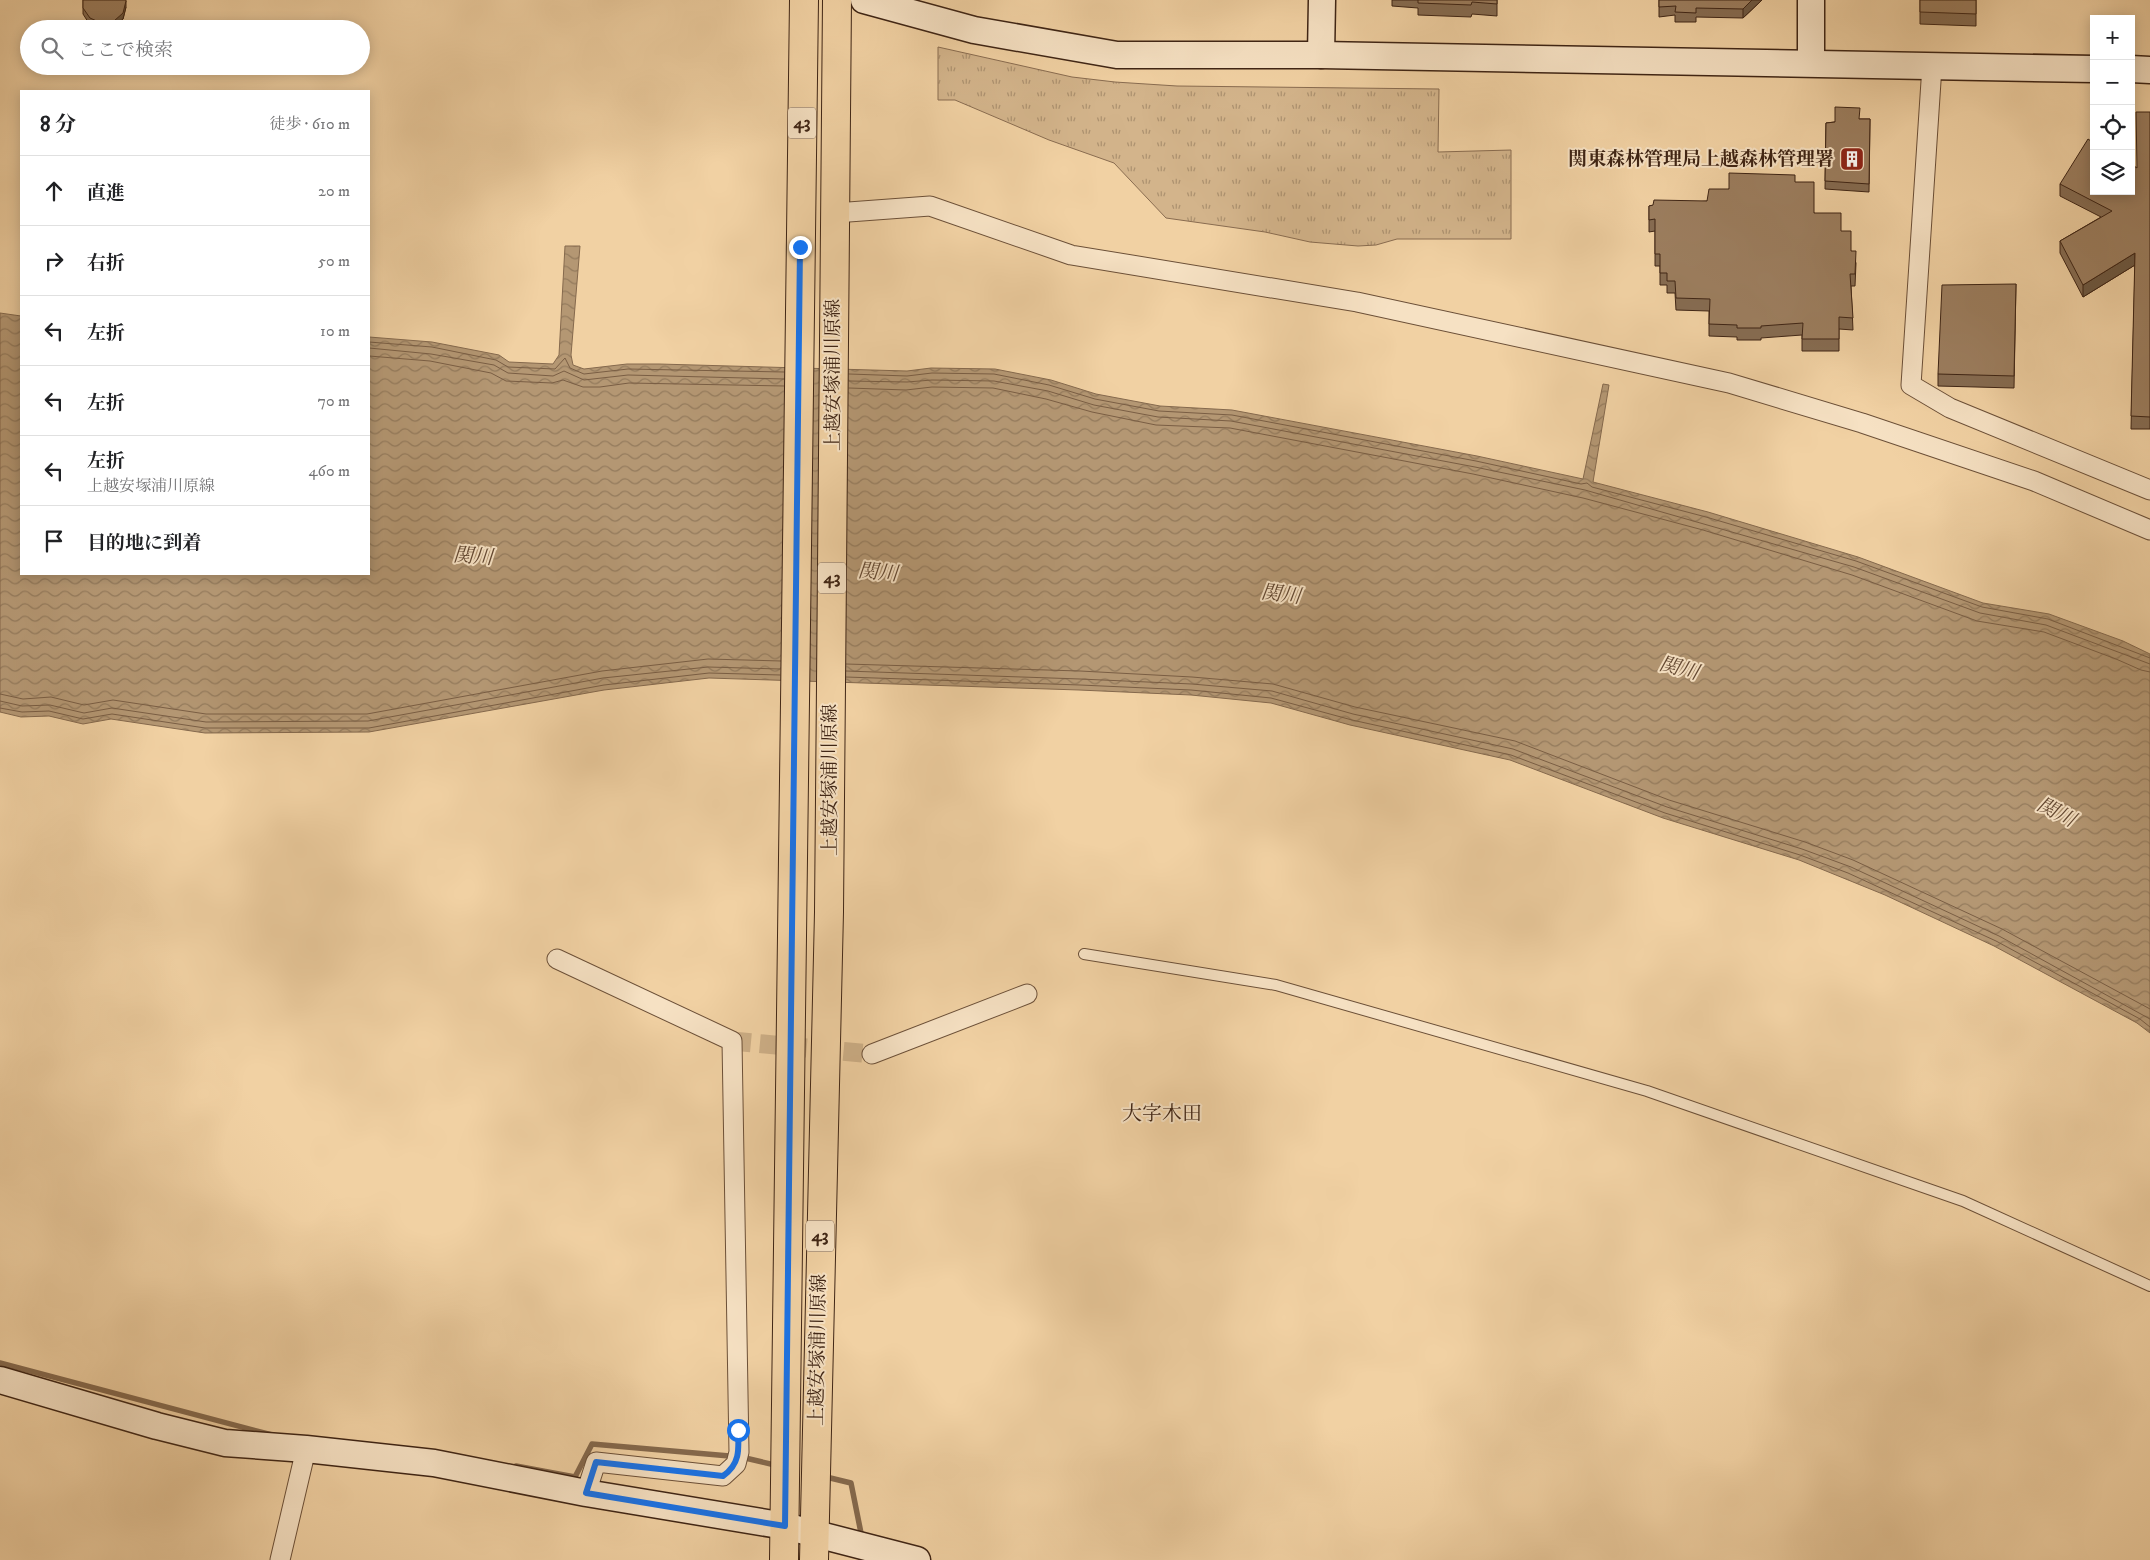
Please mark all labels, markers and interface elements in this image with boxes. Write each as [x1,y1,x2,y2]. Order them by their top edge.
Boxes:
map controls [2090,15,2135,195]
button: + [2090,15,2135,60]
search box [20,20,370,75]
icon: search [38,34,66,62]
text: ここで検索 [78,39,173,62]
button: − [2090,60,2135,105]
button: locate [2090,105,2135,150]
road number: 43 [788,108,816,138]
text: 8 分 [40,112,76,138]
text: 徒歩 · 610 m [269,114,350,134]
building icon: 関東森林管理局上越森林管理署 [1839,146,1865,172]
place label: 関東森林管理局上越森林管理署 [1568,148,1834,171]
button: layers [2090,150,2135,195]
icon: ahead [40,177,68,205]
text: 20 m [318,181,350,201]
text: 直進 [87,182,125,205]
route end [789,236,812,259]
icon: right [40,247,68,275]
text: 50 m [318,251,350,271]
text: 右折 [87,252,125,275]
street label: 上越安塚浦川原線 [822,299,845,451]
icon: left [40,317,68,345]
text: 10 m [320,321,350,341]
text: 左折 [87,322,125,345]
icon: left [40,387,68,415]
text: 70 m [318,391,350,411]
text: 左折 [87,392,125,415]
text: 左折 [87,450,125,473]
icon: left [40,457,68,485]
text: 460 m [308,461,350,481]
text: 上越安塚浦川原線 [87,476,215,496]
icon: arrive [40,527,68,555]
text: 目的地に到着 [87,532,201,555]
water label: 関川 [452,543,496,571]
water label: 関川 [857,559,901,587]
road number: 43 [818,562,846,594]
water label: 関川 [1260,580,1304,610]
water label: 関川 [1656,652,1703,687]
street label: 上越安塚浦川原線 [819,704,842,856]
water label: 関川 [2033,793,2081,834]
district label: 大字木田 [1122,1102,1202,1127]
road number: 43 [806,1220,834,1252]
street label: 上越安塚浦川原線 [805,1274,831,1426]
route start [727,1419,750,1442]

